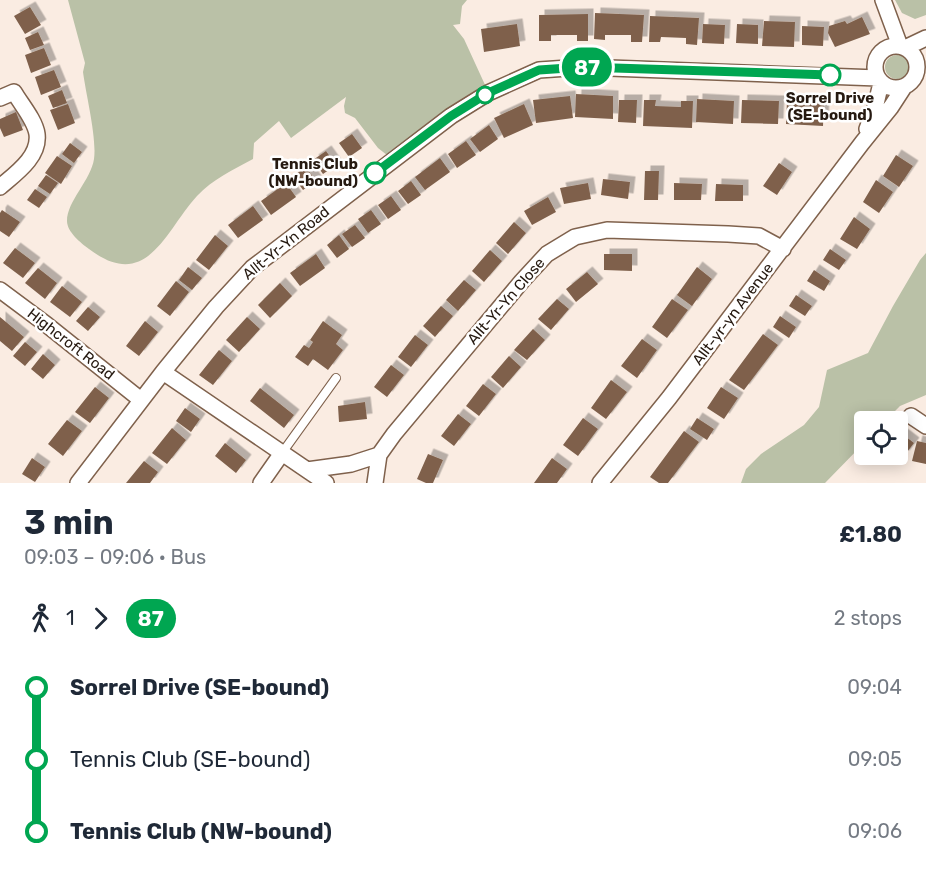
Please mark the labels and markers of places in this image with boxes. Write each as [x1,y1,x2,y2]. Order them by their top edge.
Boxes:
marker: Sorrel Drive (SE-bound) [819,64,841,86]
unlabelled marker [476,86,494,104]
place label: Sorrel Drive (SE-bound) [786,89,874,124]
place label: Tennis Club (NW-bound) [269,155,358,190]
marker: Tennis Club (NW-bound) [364,162,386,184]

